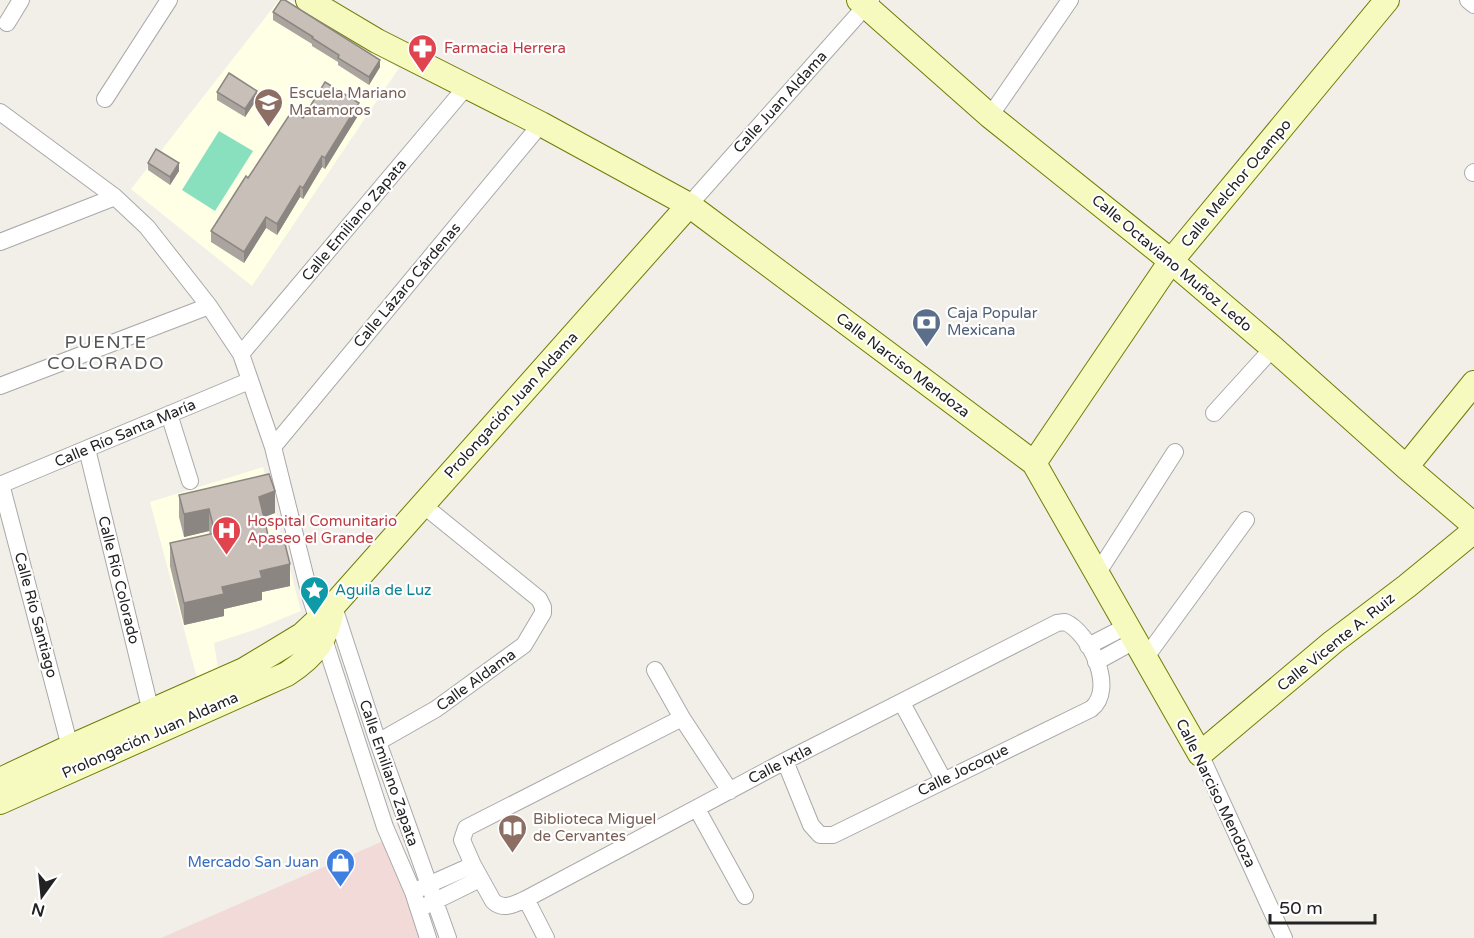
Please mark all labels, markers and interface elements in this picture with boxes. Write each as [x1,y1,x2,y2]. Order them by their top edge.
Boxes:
pharmacy icon: Farmacia Herrera [407,32,439,74]
place label: Farmacia Herrera [444,39,566,57]
street label: Calle Juan Aldama [729,47,831,157]
place label: Escuela Mariano Matamoros [289,84,406,119]
school or university icon: Escuela Mariano Matamoros [252,86,284,128]
street label: Calle Melchor Ocampo [1177,115,1295,251]
street label: Calle Emiliano Zapata [298,155,410,285]
street label: Calle Octaviano Muñoz Ledo [1088,191,1256,335]
street label: Calle Lázaro Cárdenas [350,219,464,351]
place label: Caja Popular Mexicana [947,304,1038,339]
bank icon: Caja Popular Mexicana [910,306,942,348]
street label: Calle Narciso Mendoza [832,309,974,421]
street label: Prolongación Juan Aldama [440,328,582,482]
district label: PUENTE COLORADO [47,331,165,374]
street label: Calle Río Santa María [52,395,198,471]
place label: Hospital Comunitario Apaseo el Grande [247,512,397,547]
street label: Calle Río Colorado [94,514,144,646]
hospital icon: Hospital Comunitario Apaseo el Grande [210,514,242,556]
street label: Calle Río Santiago [11,550,61,680]
place icon: Aguila de Luz [298,574,330,616]
place label: Aguila de Luz [335,581,432,599]
street label: Calle Vicente A. Ruiz [1274,589,1398,695]
street label: Calle Aldama [433,645,519,715]
street label: Prolongación Juan Aldama [59,688,241,782]
street label: Calle Emiliano Zapata [355,697,423,849]
street label: Calle Narciso Mendoza [1172,716,1260,870]
street label: Calle Ixtla [745,740,815,788]
street label: Calle Jocoque [915,740,1011,800]
place label: Biblioteca Miguel de Cervantes [533,810,656,845]
library icon: Biblioteca Miguel de Cervantes [496,812,528,854]
shop icon: Mercado San Juan [324,846,356,888]
place label: Mercado San Juan [187,853,319,871]
north arrow [12,866,72,926]
scale bar [1270,887,1375,925]
text: 50 m [1279,897,1323,919]
text: N [30,898,47,921]

